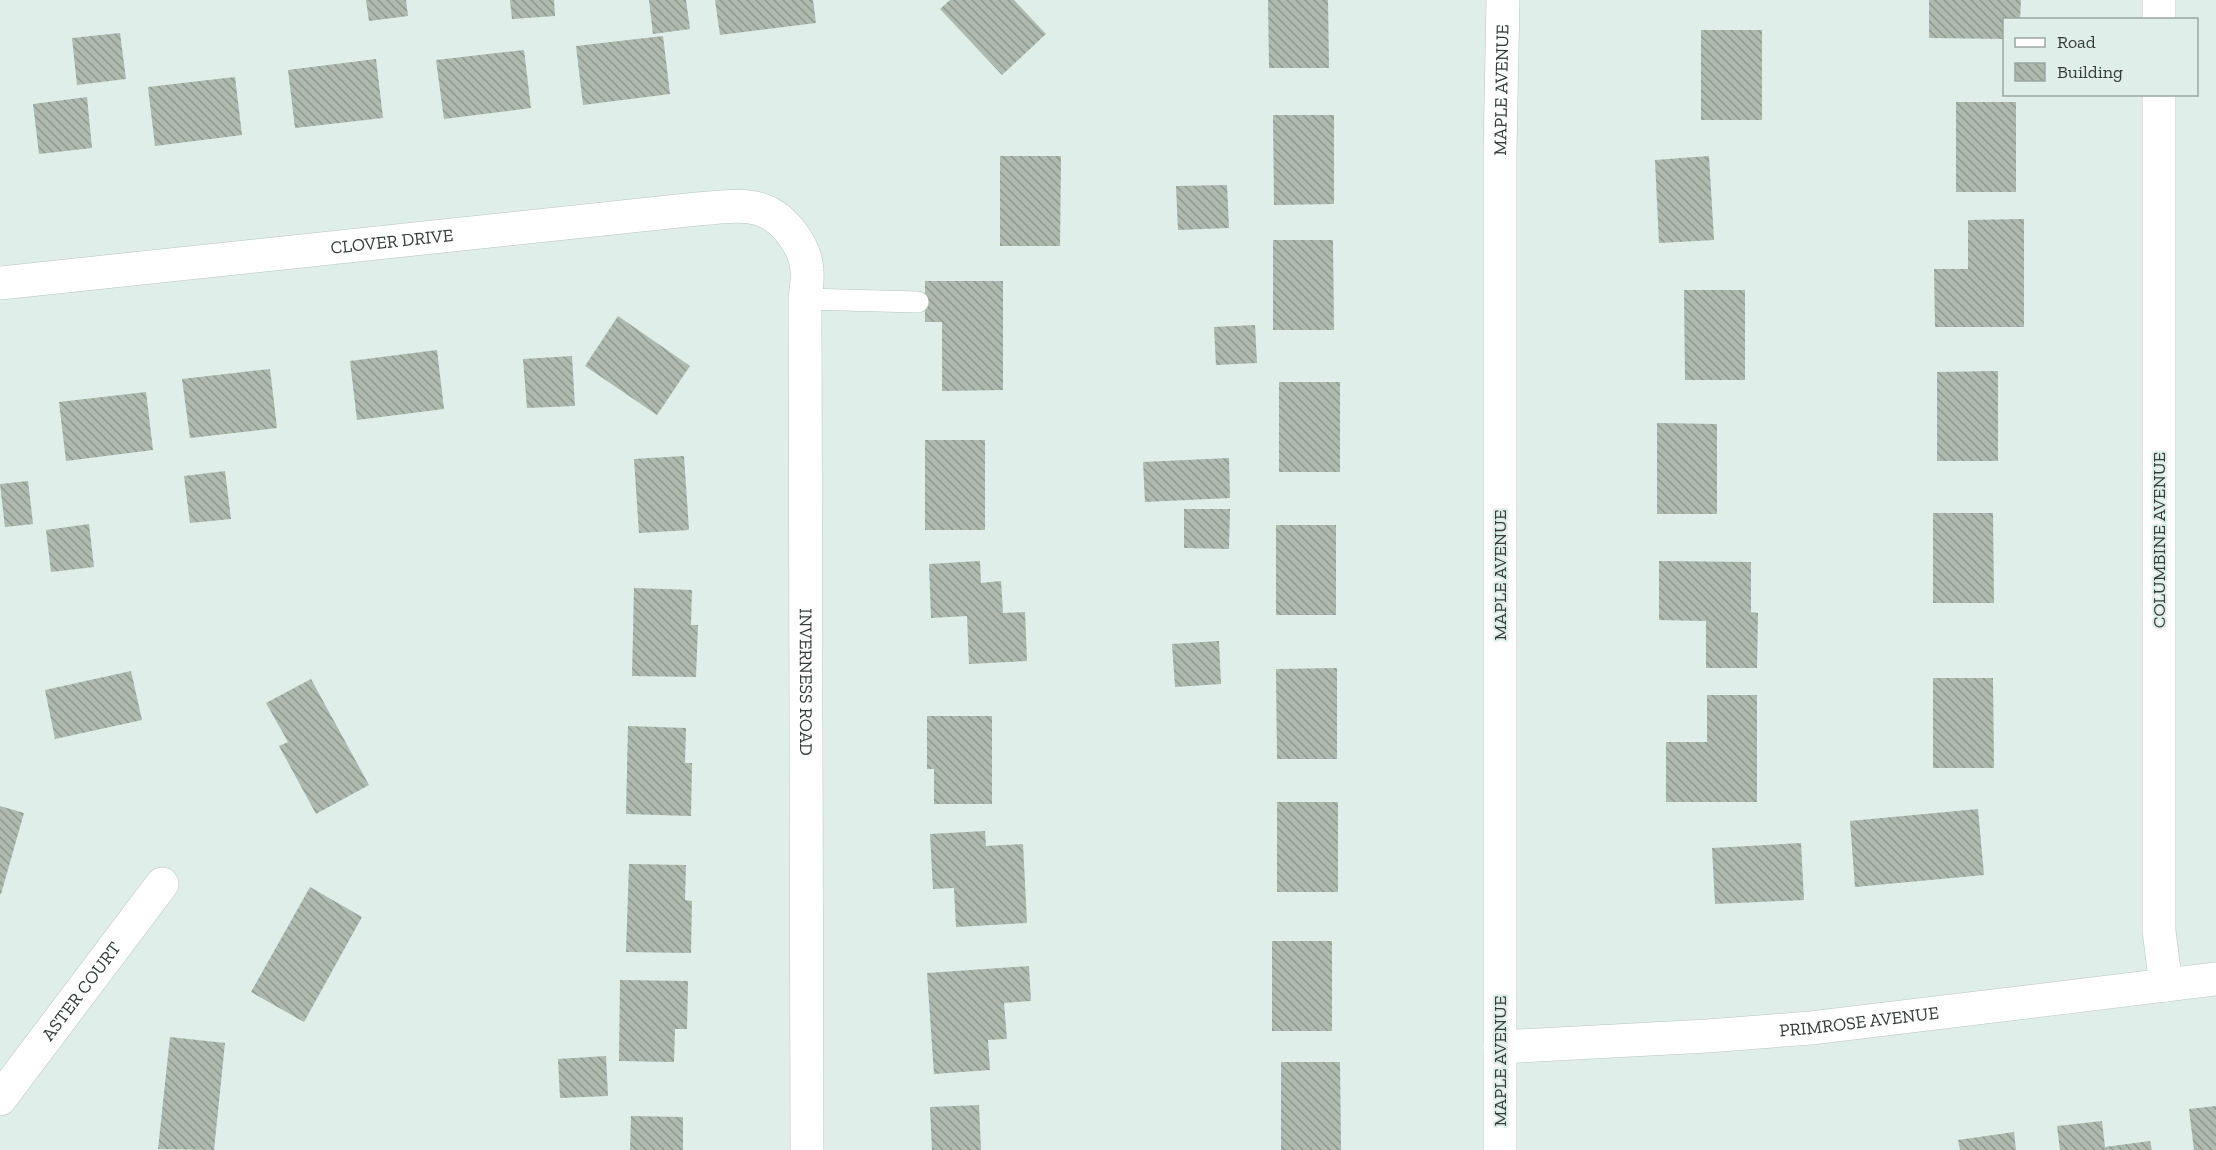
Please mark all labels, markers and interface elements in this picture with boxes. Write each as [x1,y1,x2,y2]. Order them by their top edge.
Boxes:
legend [2003,18,2198,96]
street label: MAPLE AVENUE [1489,24,1514,156]
text: Road [2057,31,2096,53]
text: Building [2057,61,2123,83]
street label: CLOVER DRIVE [329,224,454,259]
street label: COLUMBINE AVENUE [2148,452,2170,628]
street label: MAPLE AVENUE [1489,509,1511,641]
street label: INVERNESS ROAD [795,608,817,756]
street label: ASTER COURT [37,937,126,1045]
street label: MAPLE AVENUE [1489,995,1511,1127]
street label: PRIMROSE AVENUE [1778,1002,1940,1041]

